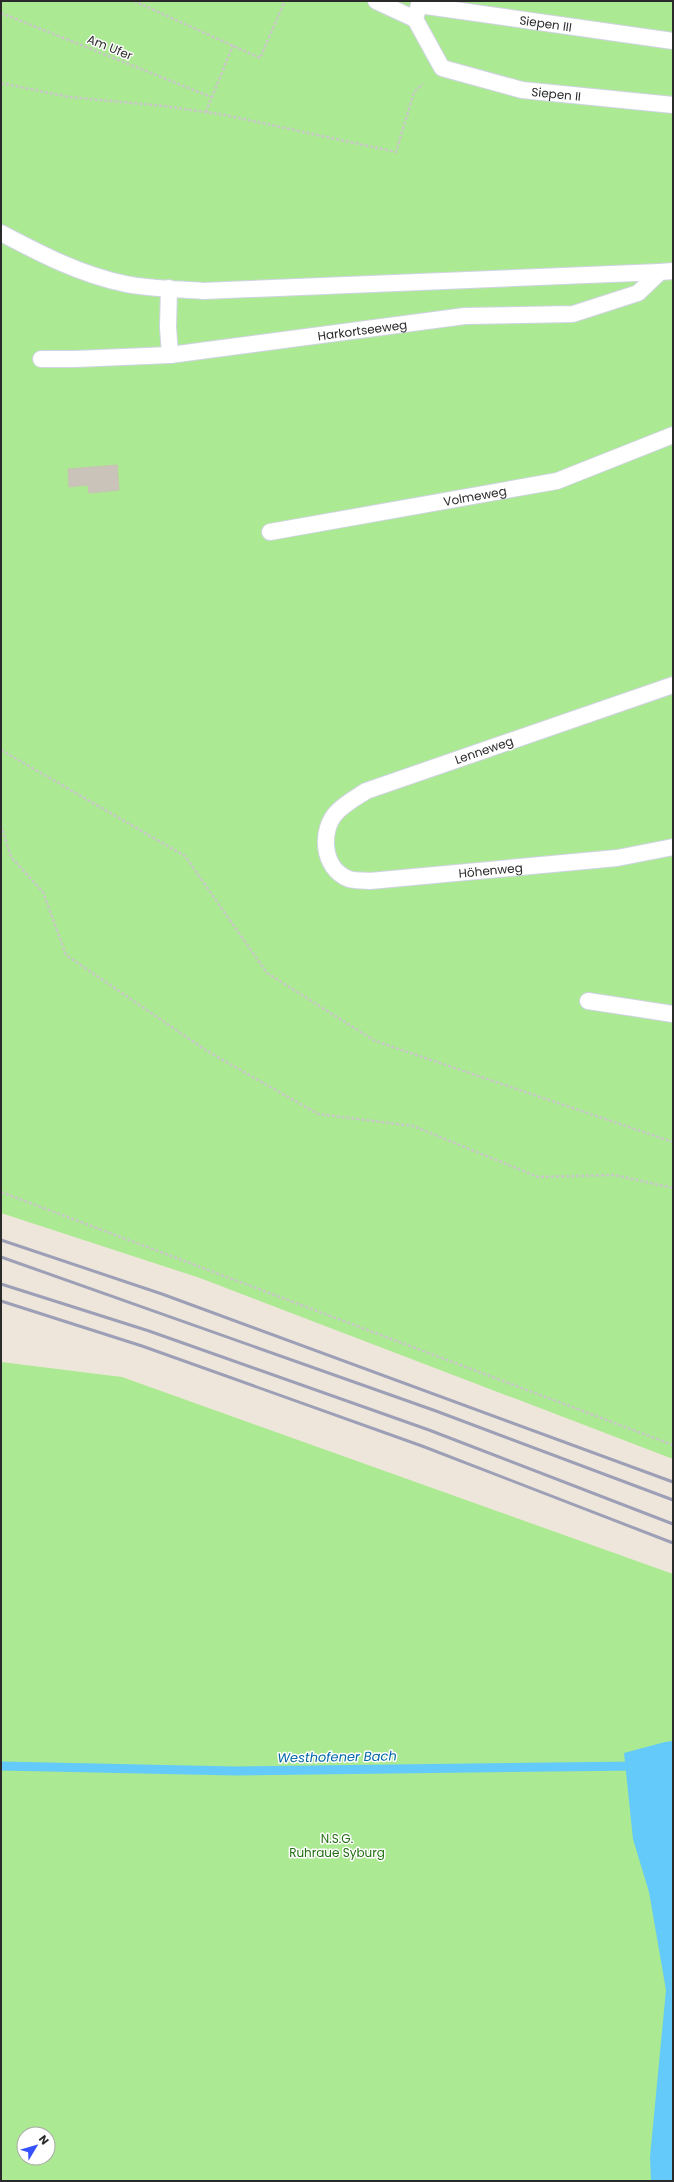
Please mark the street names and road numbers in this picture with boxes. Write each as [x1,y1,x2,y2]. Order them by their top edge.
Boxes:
street label: Siepen III [518,11,573,35]
street label: Am Ufer [85,30,136,64]
street label: Siepen II [531,82,582,104]
street label: Harkortseeweg [316,315,408,344]
street label: Volmeweg [442,482,508,510]
street label: Lenneweg [452,732,516,768]
street label: Höhenweg [458,858,523,881]

